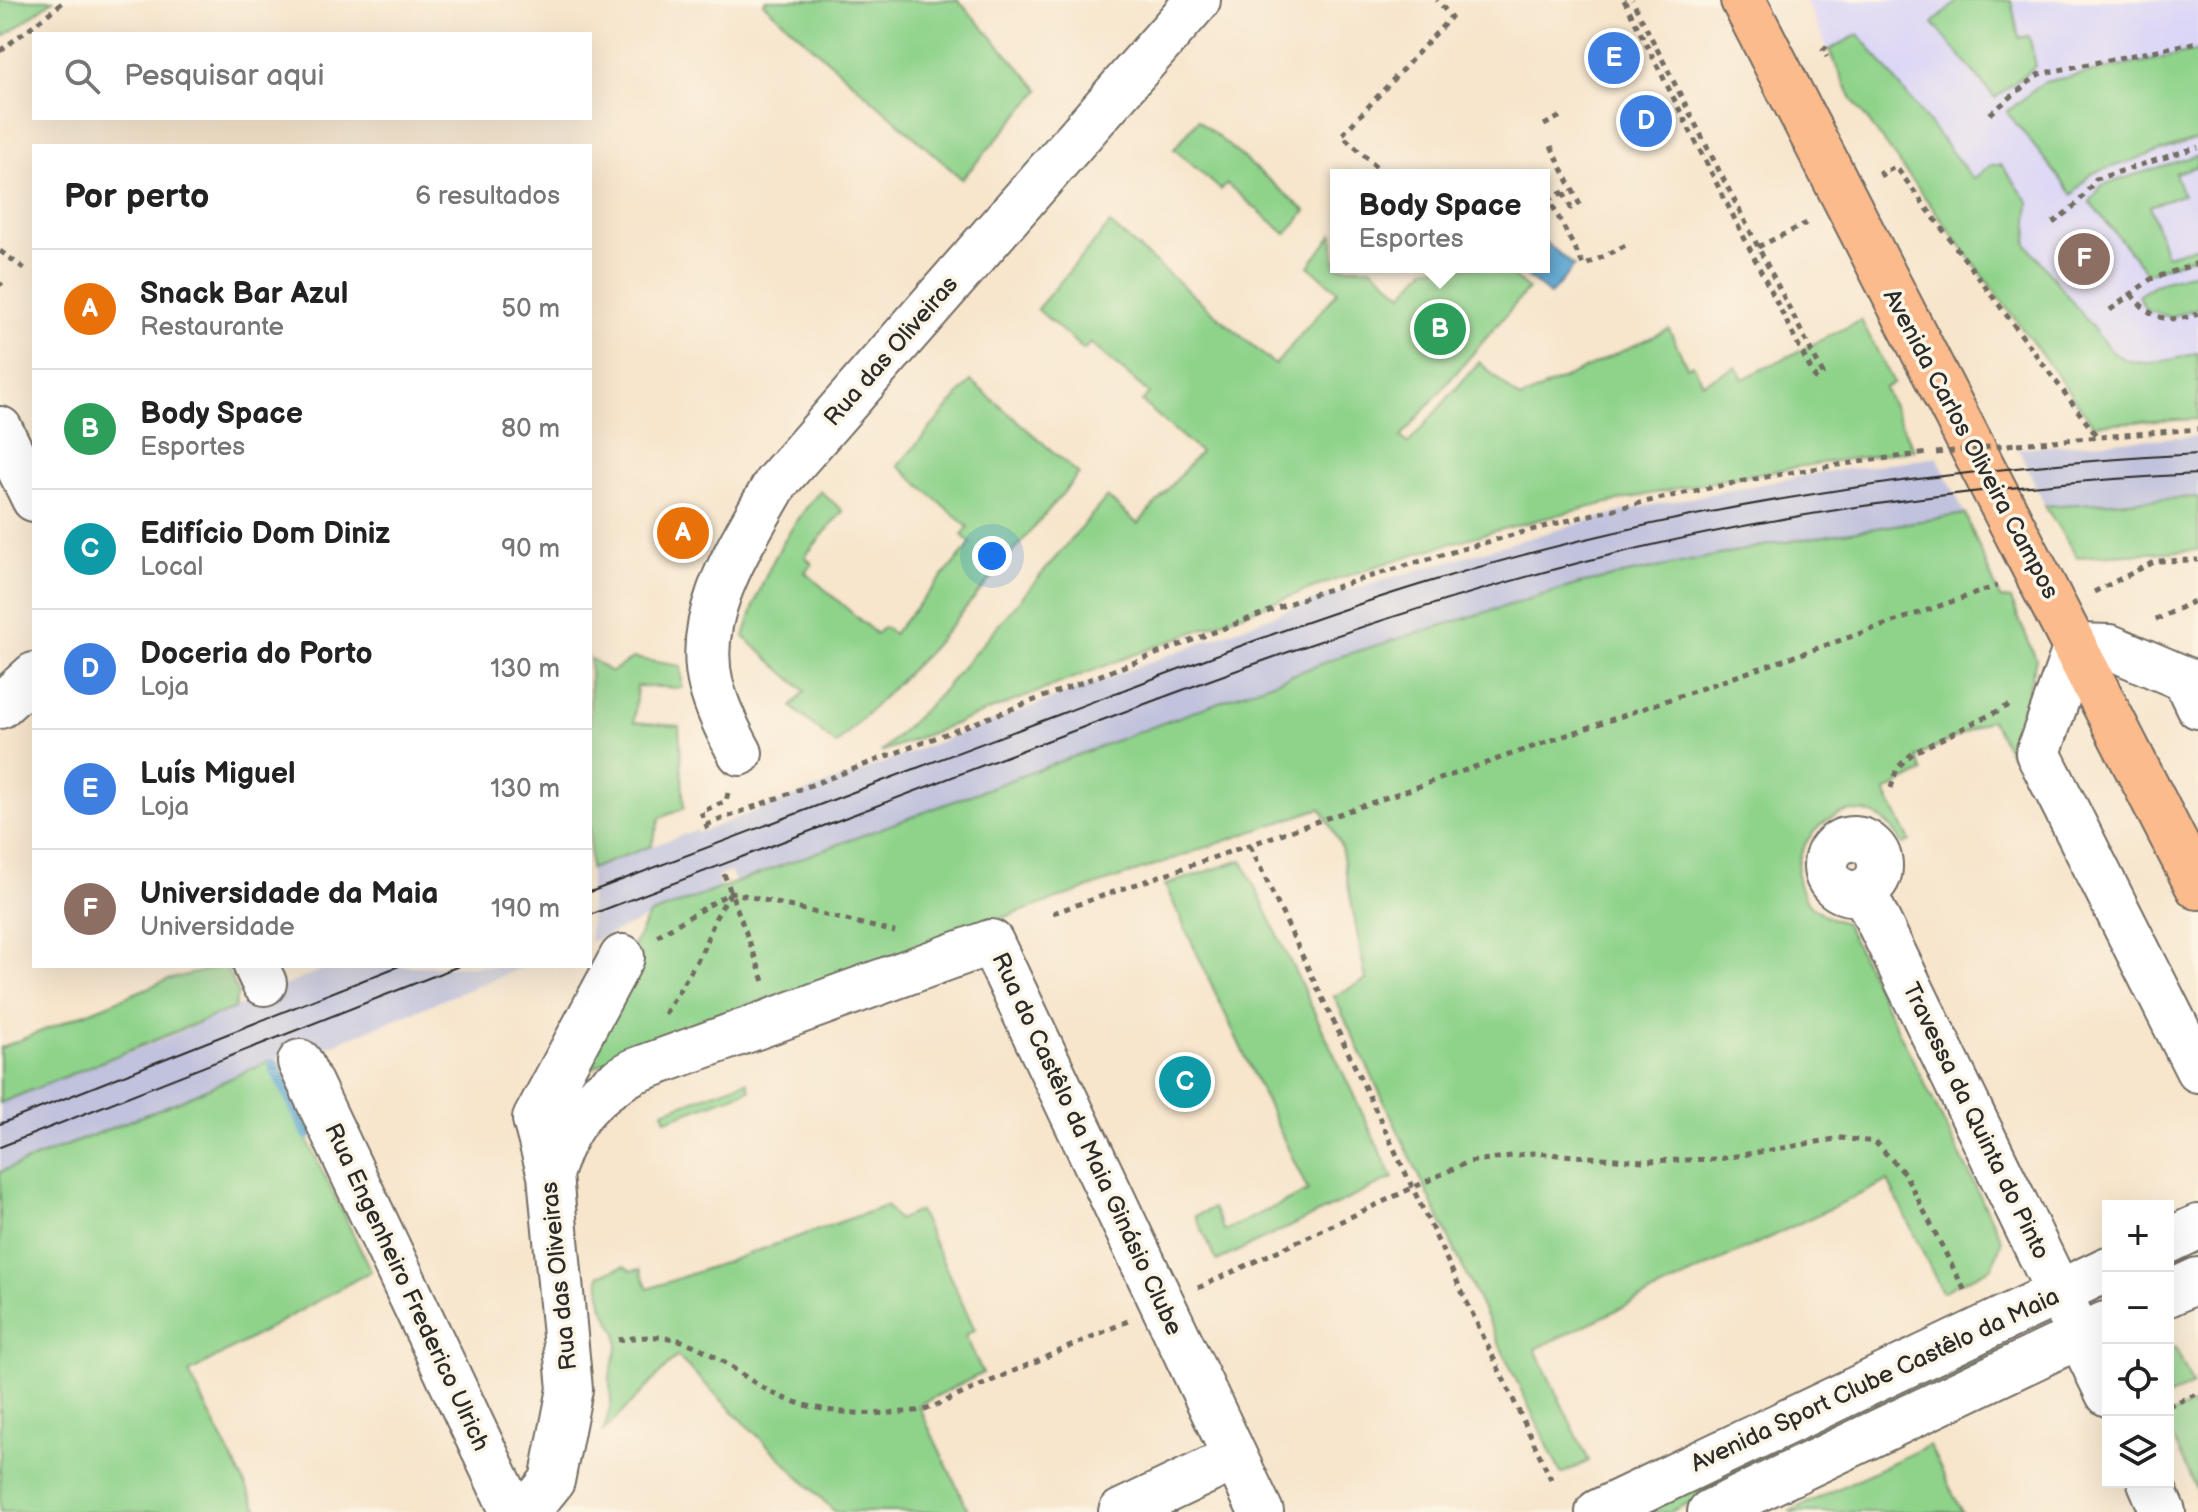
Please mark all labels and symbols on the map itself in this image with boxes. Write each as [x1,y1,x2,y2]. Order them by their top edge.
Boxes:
pin: E [1588,28,1640,88]
pin: D [1620,91,1672,151]
pin: F [2058,229,2110,289]
street label: Rua das Oliveiras [818,270,964,432]
street label: Avenida Carlos Oliveira Campos [1877,284,2065,604]
pin: B [1414,299,1466,359]
pin: A [657,503,709,563]
your location [972,536,1012,576]
street label: Rua do Castêlo da Maia Ginásio Clube [985,948,1189,1340]
street label: Travessa da Quinta do Pinto [1896,978,2056,1264]
pin: C [1159,1052,1211,1112]
street label: Rua Engenheiro Frederico Ulrich [318,1119,496,1455]
street label: Rua das Oliveiras [535,1180,583,1372]
street label: Avenida Sport Clube Castêlo da Maia [1686,1282,2064,1478]

